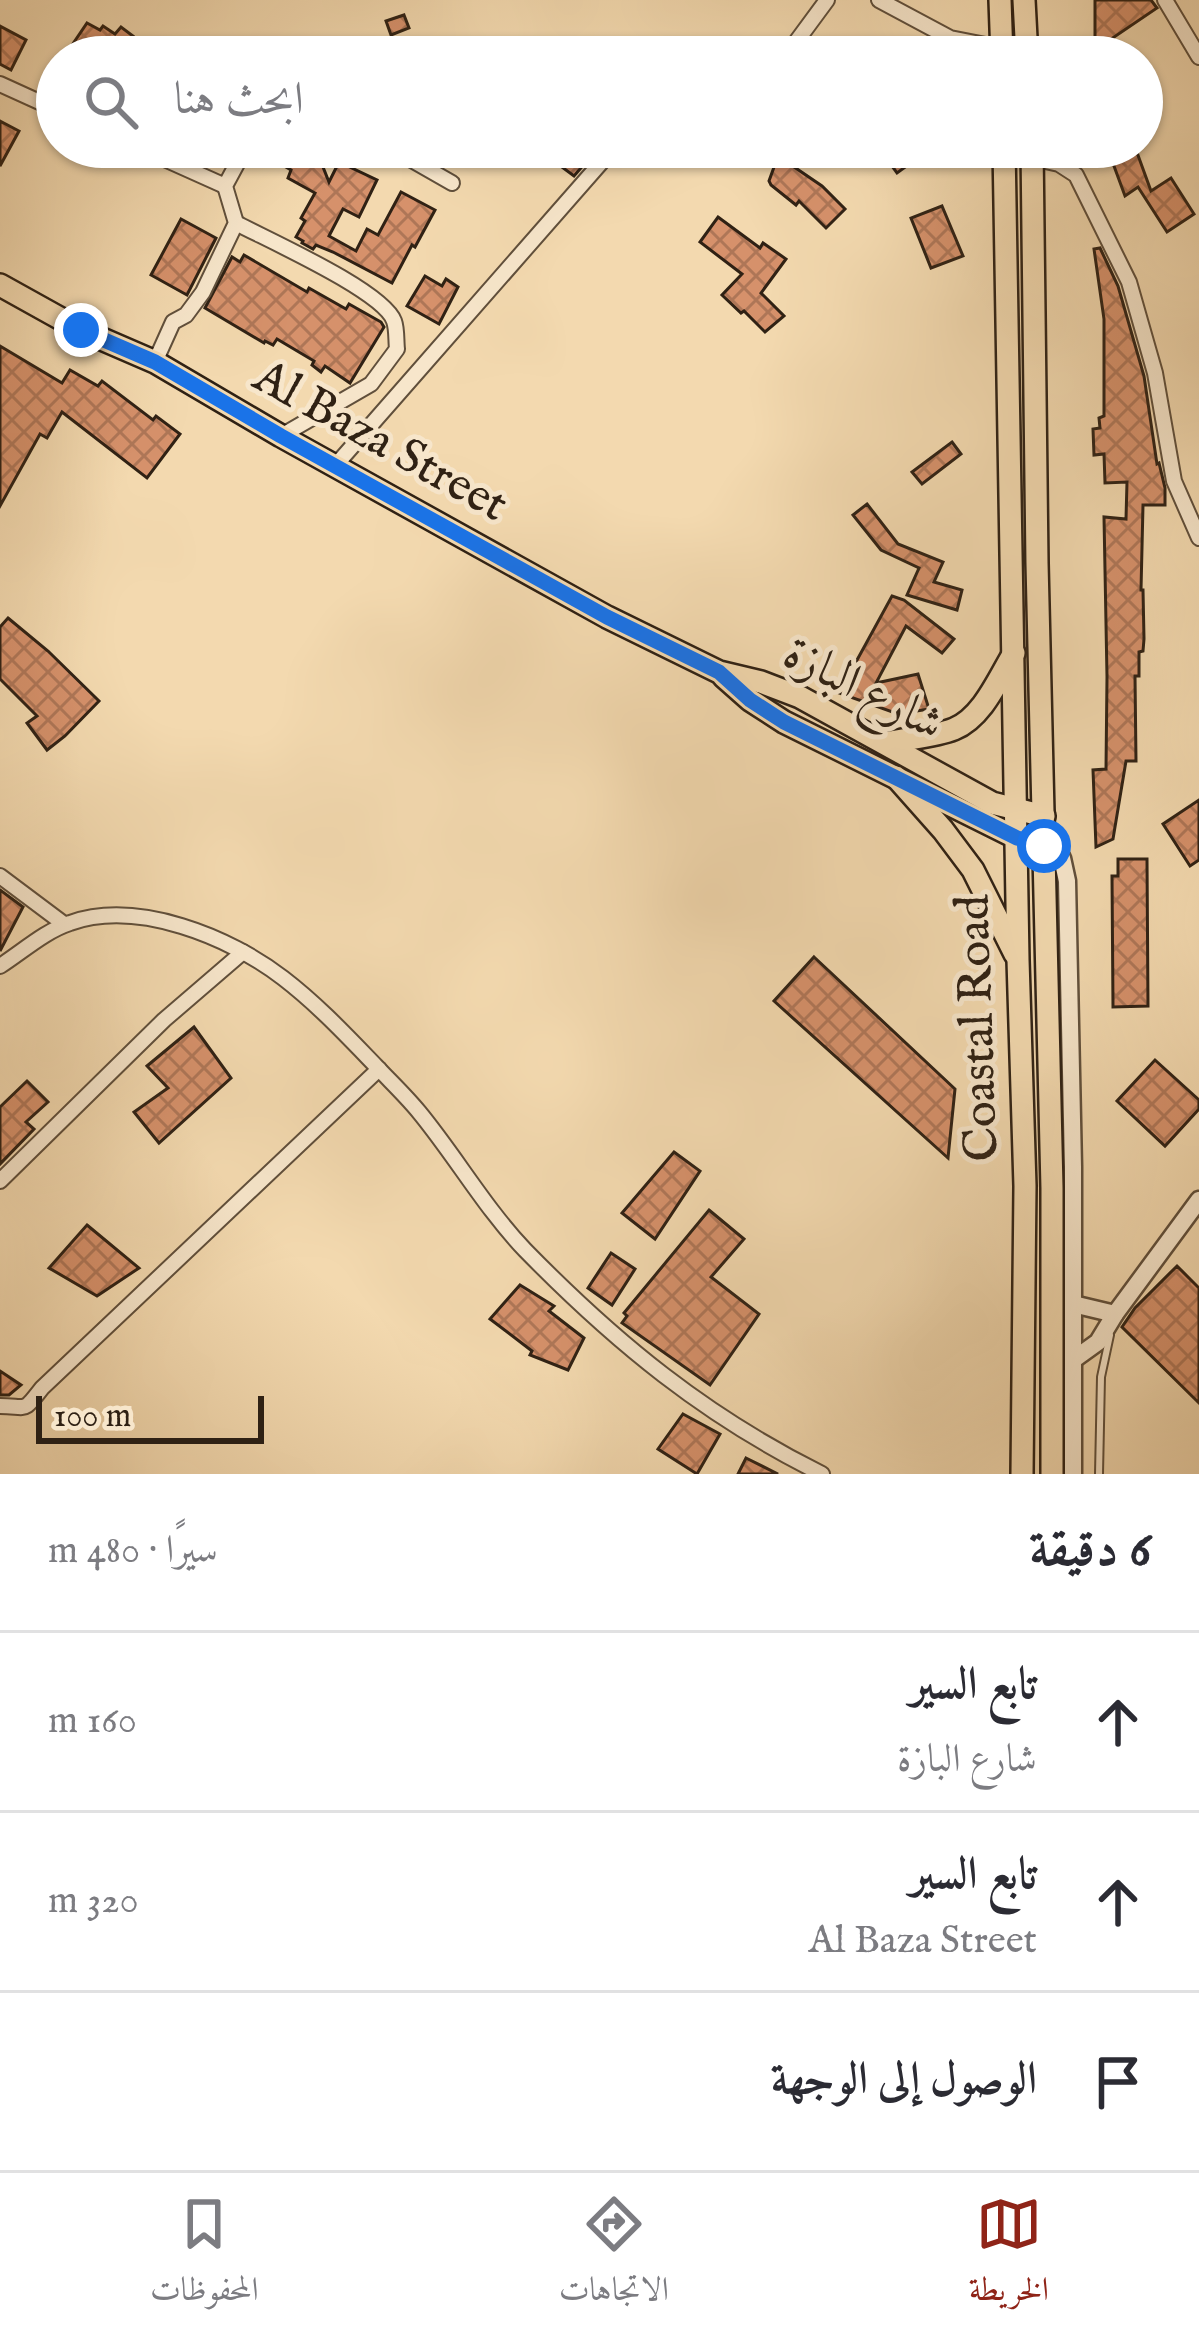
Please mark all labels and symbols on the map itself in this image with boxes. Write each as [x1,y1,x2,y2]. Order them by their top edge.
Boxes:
route end [54,303,108,357]
street label: Al Baza Street [242,347,518,536]
street label: شارع البازة [770,624,953,761]
route start [1017,819,1071,873]
street label: Coastal Road [944,893,1014,1163]
scale bar [36,1390,264,1443]

